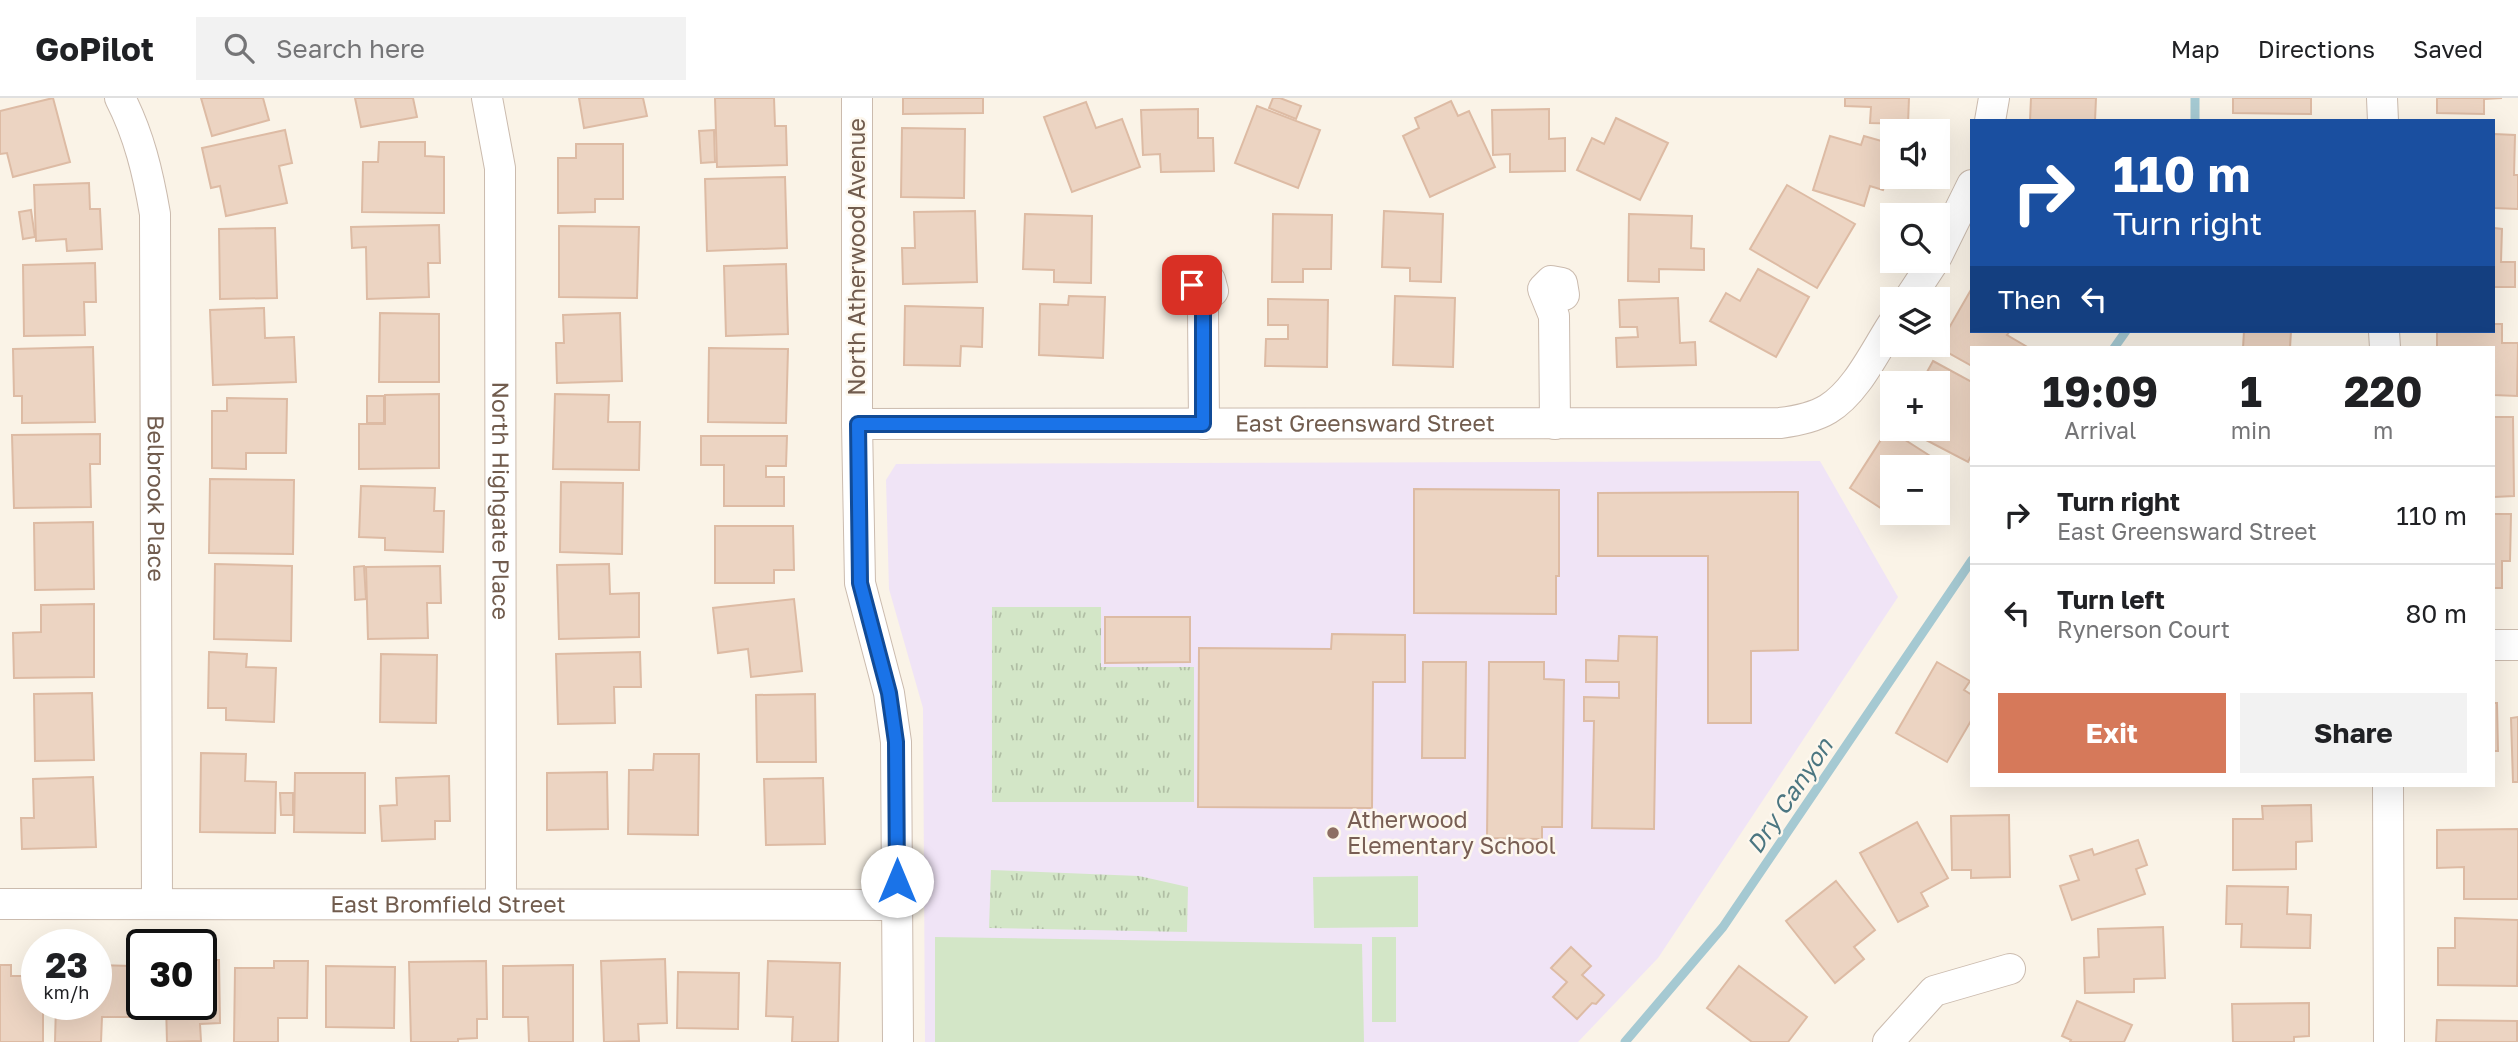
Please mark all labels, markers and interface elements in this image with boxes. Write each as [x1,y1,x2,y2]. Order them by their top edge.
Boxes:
search box [196,17,686,80]
text: GoPilot [35,29,154,68]
icon: search [220,29,258,67]
text: Search here [276,33,425,64]
text: Map [2171,34,2220,63]
text: Directions [2258,34,2375,63]
text: Saved [2413,34,2483,63]
street label: North Atherwood Avenue [842,118,870,396]
map controls [1880,119,1950,525]
button: sound [1880,119,1950,189]
text: 110 m [2113,144,2250,203]
icon: right [1998,147,2089,238]
button: search [1880,203,1950,273]
text: Turn right [2113,204,2262,242]
pin [1162,255,1222,315]
icon: arrive [1173,266,1211,304]
icon: left [2075,280,2113,318]
text: Then [1998,284,2061,315]
button: layers [1880,287,1950,357]
text: 19:09 [2043,366,2158,416]
text: 1 [2240,366,2262,416]
text: 220 [2344,366,2422,416]
button: + [1880,371,1950,441]
street label: North Highgate Place [487,382,516,620]
street label: East Greensward Street [1235,408,1495,437]
street label: Belbrook Place [143,415,171,582]
text: Arrival [2064,416,2136,444]
text: min [2231,416,2271,444]
text: m [2373,416,2393,444]
button: − [1880,455,1950,525]
text: Turn right [2057,486,2180,517]
icon: right [1998,496,2036,534]
text: 110 m [2396,500,2467,531]
text: East Greensward Street [2057,517,2317,545]
text: Turn left [2057,584,2165,615]
icon: left [1998,594,2036,632]
text: 80 m [2406,598,2467,629]
text: Rynerson Court [2057,615,2230,643]
button: Exit [1998,693,2226,773]
button: Share [2240,693,2467,773]
water label: Dry Canyon [1740,731,1839,859]
place label: Atherwood Elementary School [1347,805,1556,859]
marker: Atherwood Elementary School [1325,825,1341,841]
position arrow [860,844,934,918]
street label: East Bromfield Street [330,889,566,918]
speed limit sign: 30 [126,929,217,1020]
text: 23 [45,944,88,986]
text: km/h [44,981,89,1003]

